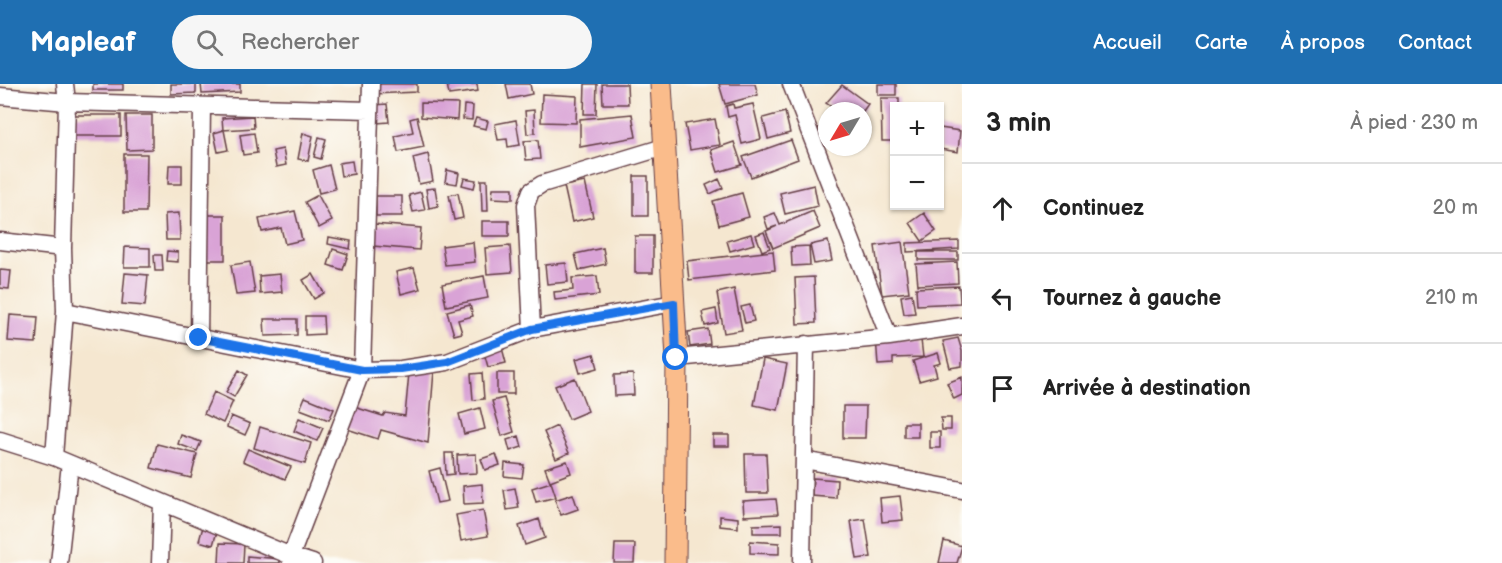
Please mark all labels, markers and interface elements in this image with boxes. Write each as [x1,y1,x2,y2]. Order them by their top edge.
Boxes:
search box [172,15,592,69]
text: Mapleaf [30,26,136,59]
icon: search [193,26,226,59]
text: Rechercher [241,29,359,56]
text: Accueil [1093,30,1162,55]
text: Carte [1195,30,1248,55]
text: À propos [1281,30,1365,55]
text: Contact [1398,30,1472,55]
north arrow [818,102,872,156]
map controls [890,102,944,210]
button: + [890,102,944,156]
text: 3 min [986,108,1051,139]
text: À pied · 230 m [1350,111,1478,135]
button: − [890,156,944,210]
icon: ahead [986,192,1019,225]
text: Continuez [1043,195,1144,222]
text: 20 m [1433,196,1478,220]
icon: left [986,282,1019,315]
text: Tournez à gauche [1043,285,1221,312]
text: 210 m [1425,286,1478,310]
route end [185,324,211,350]
route start [662,344,688,370]
icon: arrive [986,372,1019,405]
text: Arrivée à destination [1043,375,1251,402]

